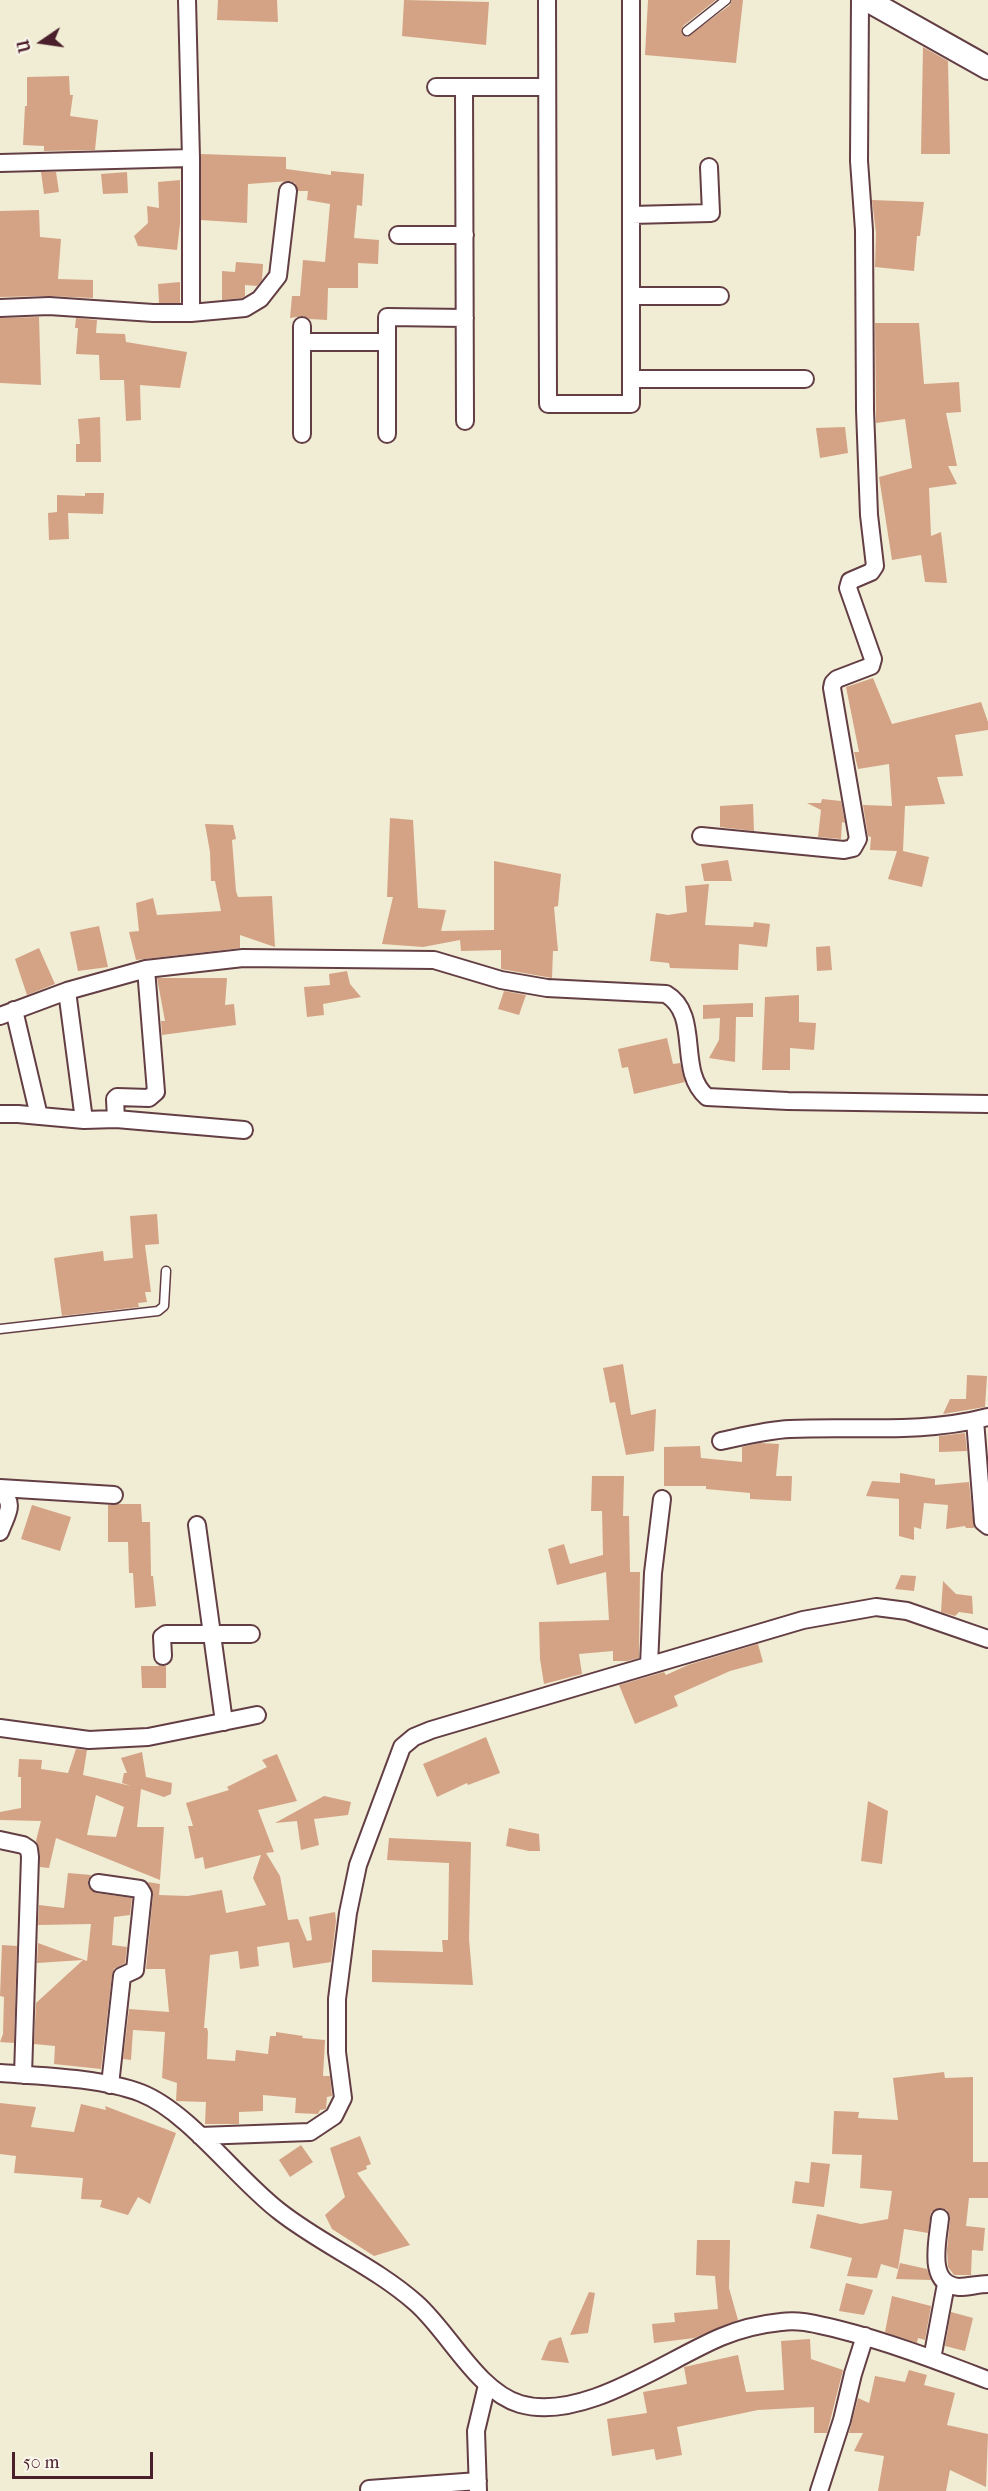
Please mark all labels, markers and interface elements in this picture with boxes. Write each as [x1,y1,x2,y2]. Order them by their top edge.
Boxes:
north arrow [12,12,72,72]
text: U [13,38,35,54]
scale bar [15,2440,156,2478]
text: 50 m [23,2452,59,2473]

